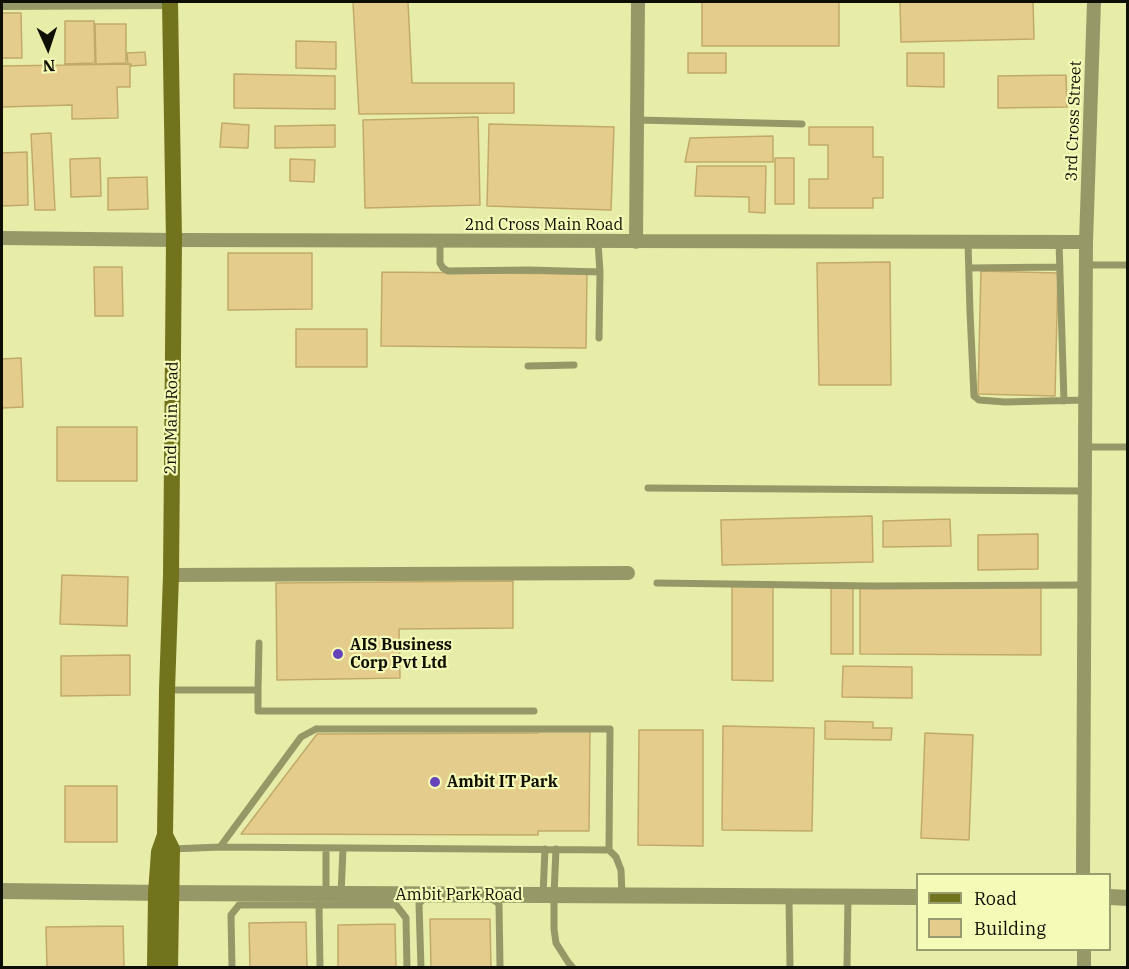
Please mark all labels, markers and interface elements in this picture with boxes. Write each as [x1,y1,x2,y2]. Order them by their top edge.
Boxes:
north arrow [18,18,78,78]
text: N [42,56,56,76]
street label: 3rd Cross Street [1062,60,1086,182]
street label: 2nd Cross Main Road [465,215,623,235]
street label: 2nd Main Road [161,361,183,475]
place label: AIS Business Corp Pvt Ltd [350,635,452,673]
marker: AIS Business Corp Pvt Ltd [331,647,345,661]
place label: Ambit IT Park [447,772,558,792]
marker: Ambit IT Park [428,775,442,789]
legend [916,873,1111,951]
street label: Ambit Park Road [396,885,522,905]
text: Road [974,887,1017,910]
text: Building [974,917,1046,940]

